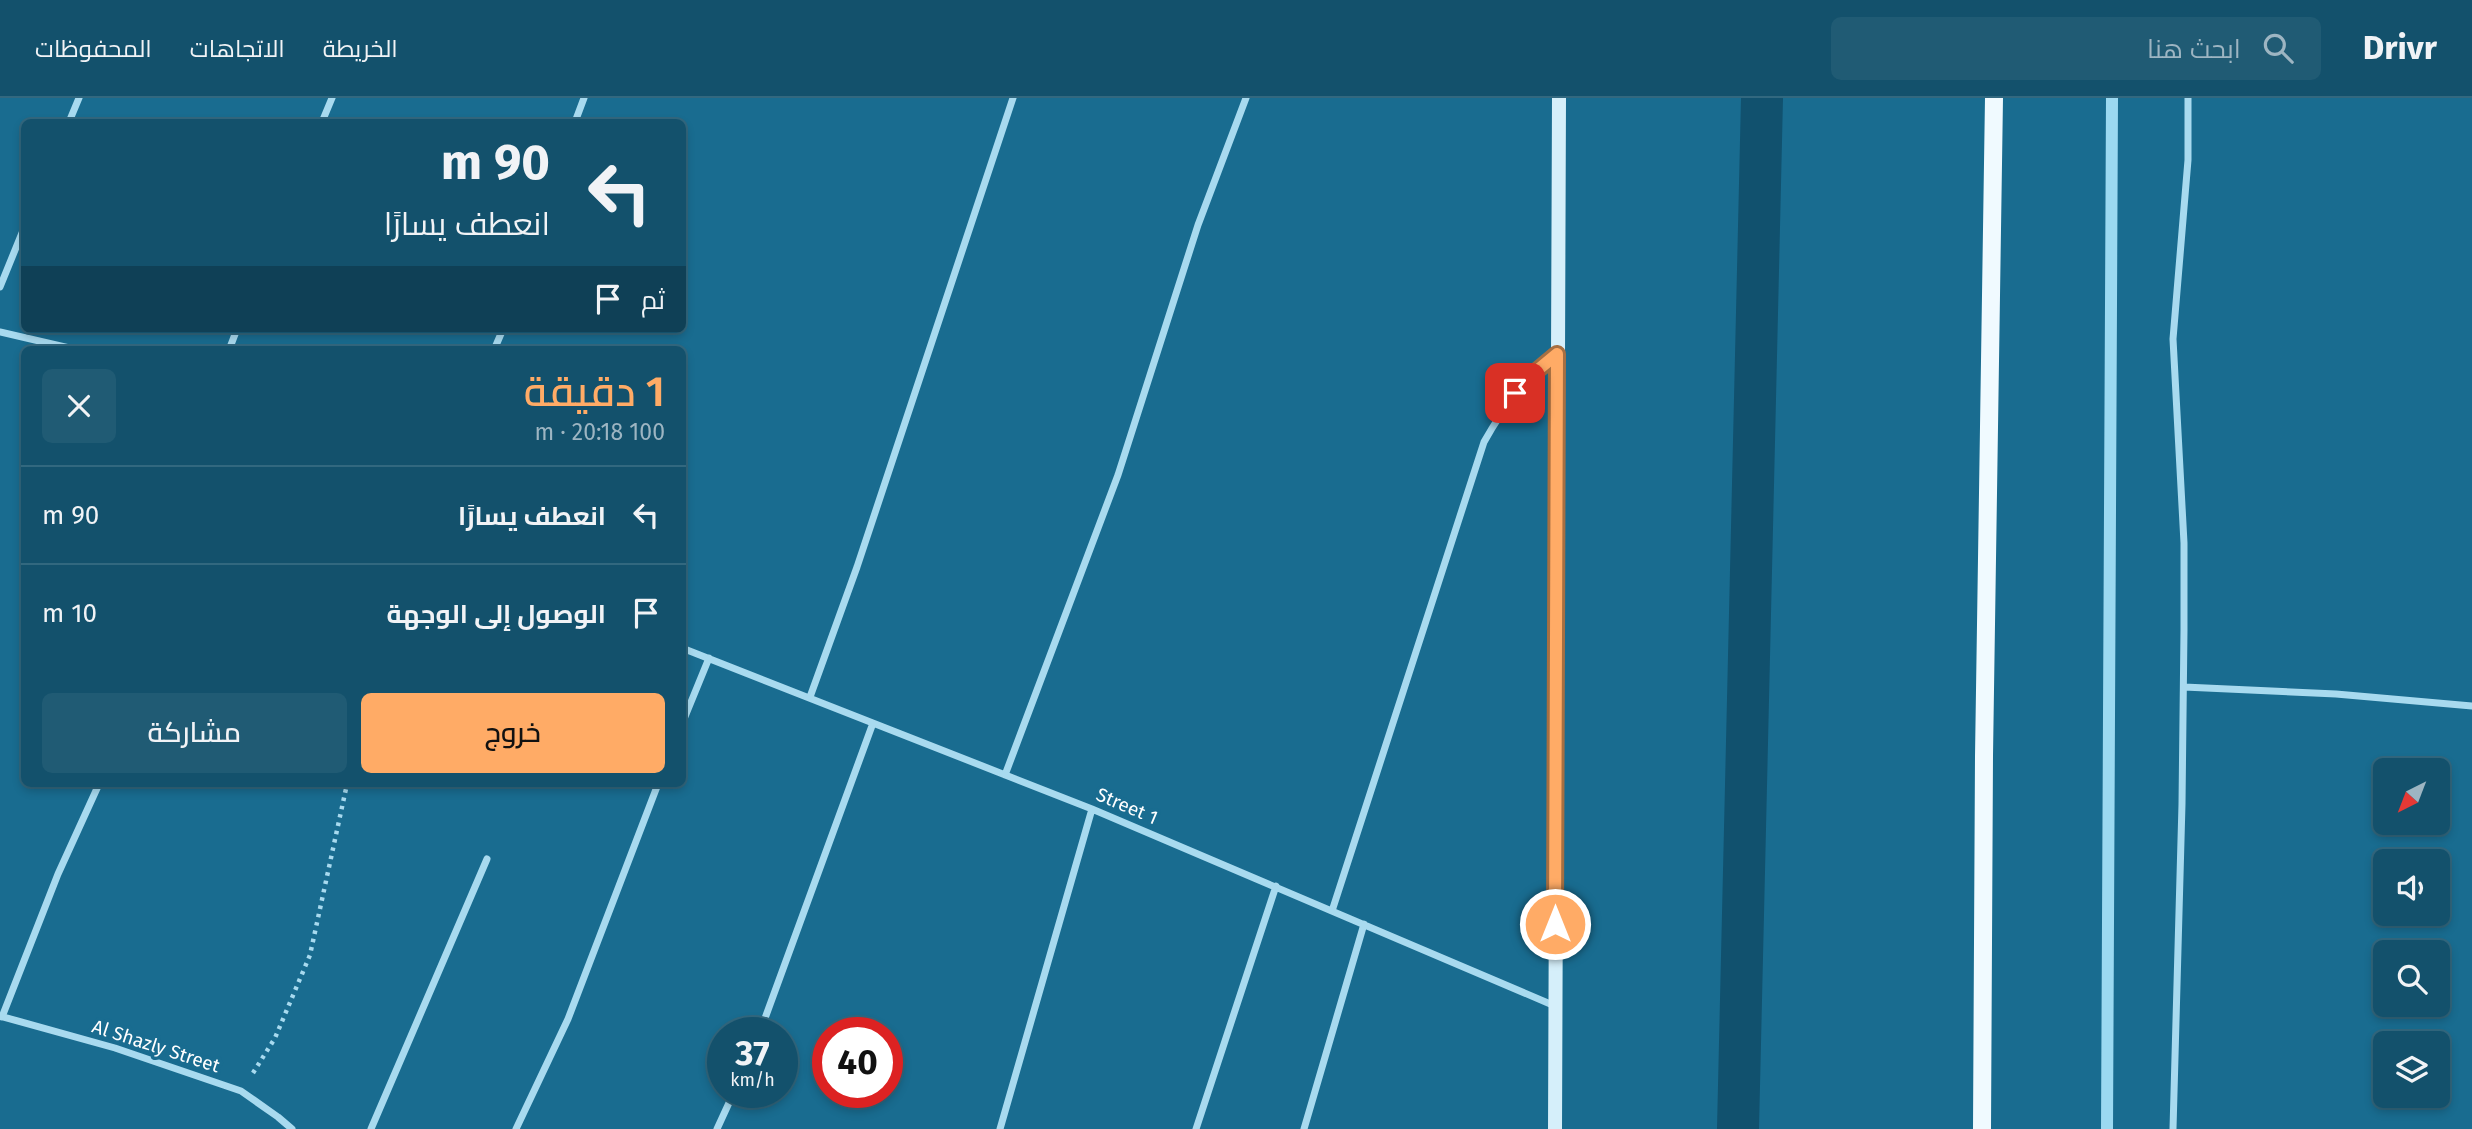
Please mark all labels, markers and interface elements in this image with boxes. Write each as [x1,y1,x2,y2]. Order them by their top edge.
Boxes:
search box [1831,17,2321,80]
text: Drivr [2363,28,2437,68]
icon: search [2259,29,2297,67]
text: ابحث هنا [2147,34,2241,65]
text: المحفوظات [35,35,152,63]
text: الاتجاهات [190,35,285,63]
text: الخريطة [323,35,398,63]
text: 90 m [441,133,550,192]
icon: left [574,147,665,238]
text: انعطف يسارًا [384,205,550,243]
icon: arrive [589,280,627,318]
text: ثم [641,285,665,316]
pin [1485,363,1545,423]
text: 1 دقيقة [524,367,665,417]
button: close [42,369,116,443]
icon: arrive [1496,374,1534,412]
text: 100 m · 20:18 [534,418,665,446]
icon: left [627,496,665,534]
text: 90 m [42,500,99,531]
text: انعطف يسارًا [458,501,606,532]
icon: arrive [627,594,665,632]
text: 10 m [42,598,97,629]
text: الوصول إلى الوجهة [387,599,606,630]
button: مشاركة [42,693,347,773]
button: خروج [361,693,665,773]
north arrow [2373,758,2450,835]
map controls [2373,758,2450,1108]
street label: Street 1 [1093,783,1161,829]
button: sound [2373,849,2450,926]
position arrow [1518,887,1592,961]
button: search [2373,940,2450,1017]
street label: Al Shazly Street [89,1015,223,1078]
speed limit sign: 40 [812,1017,903,1108]
button: layers [2373,1031,2450,1108]
text: 37 [735,1032,770,1074]
text: km/h [730,1069,775,1091]

